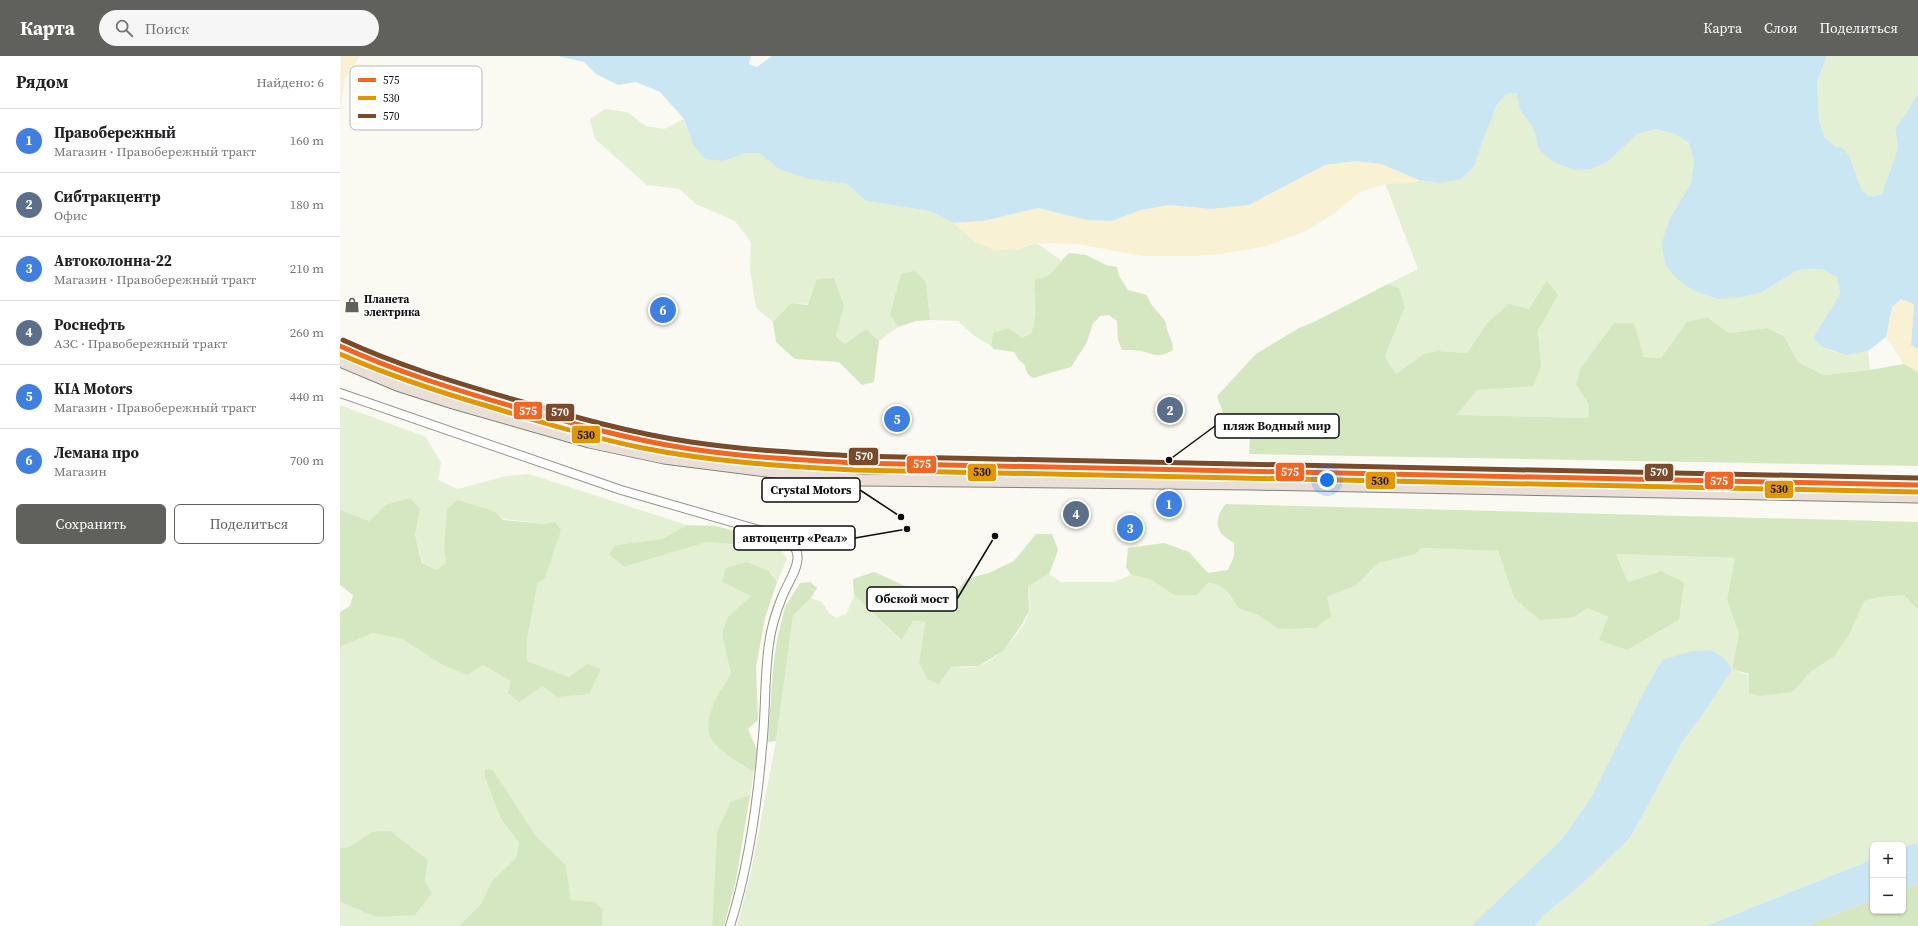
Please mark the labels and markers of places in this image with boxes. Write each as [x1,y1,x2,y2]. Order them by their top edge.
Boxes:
place label: Планета электрика [364,292,420,320]
pin: 6 [650,295,676,325]
shop icon: Планета электрика [343,296,361,314]
pin: 2 [1157,395,1183,425]
pin: 5 [884,404,910,434]
callout: пляж Водный мир [1215,414,1339,438]
callout: Crystal Motors [762,478,860,502]
pin: 1 [1156,489,1182,519]
pin: 4 [1063,499,1089,529]
pin: 3 [1117,513,1143,543]
callout: автоцентр «Реал» [734,526,855,550]
callout: Обской мост [867,587,957,611]

